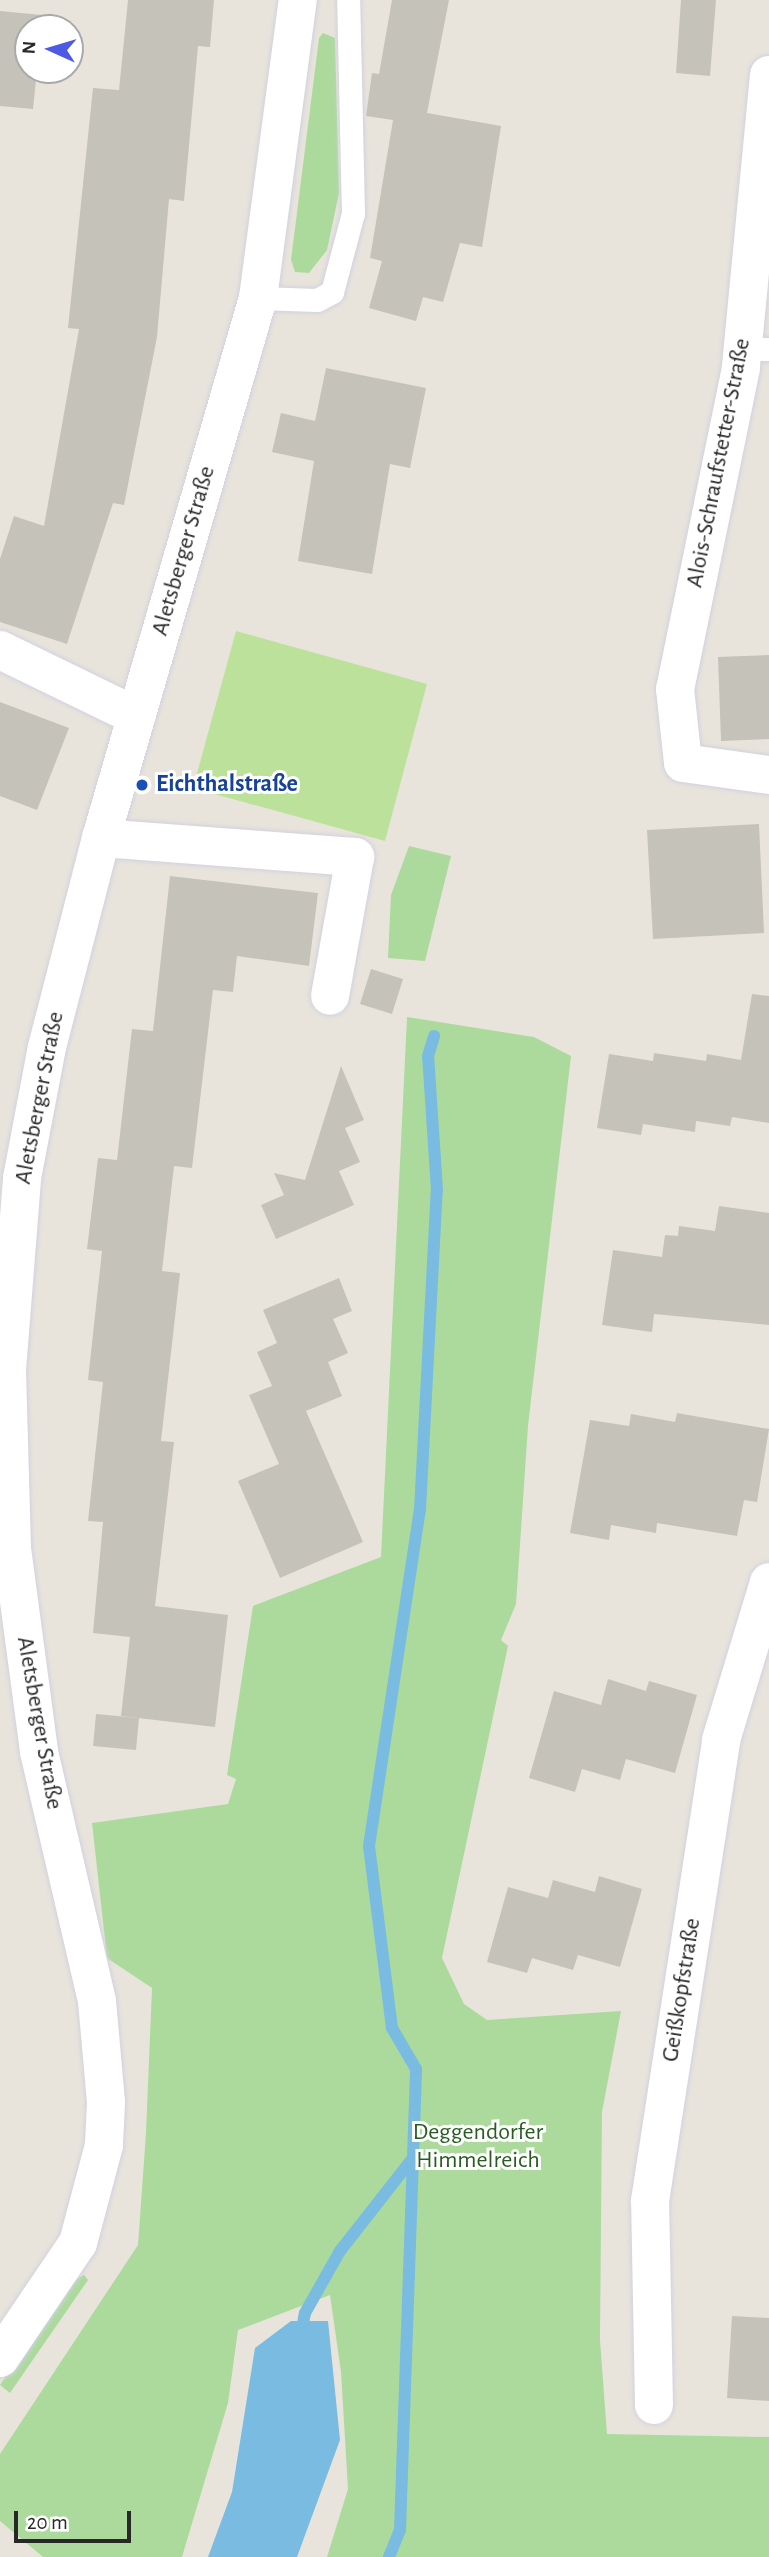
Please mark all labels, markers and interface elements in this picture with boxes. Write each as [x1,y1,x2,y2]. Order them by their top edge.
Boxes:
north arrow [14,14,84,84]
text: N [20,40,39,55]
street label: Alois-Schraufstetter-Straße [681,336,757,590]
street label: Aletsberger Straße [146,463,222,639]
place label: Eichthalstraße [156,771,298,799]
marker: Eichthalstraße [134,777,150,793]
street label: Aletsberger Straße [9,1009,71,1187]
street label: Aletsberger Straße [10,1634,68,1812]
street label: Geißkopfstraße [656,1916,708,2064]
park label: Deggendorfer Himmelreich [413,2119,543,2175]
scale bar [18,2498,135,2542]
text: 20 m [27,2512,68,2533]

